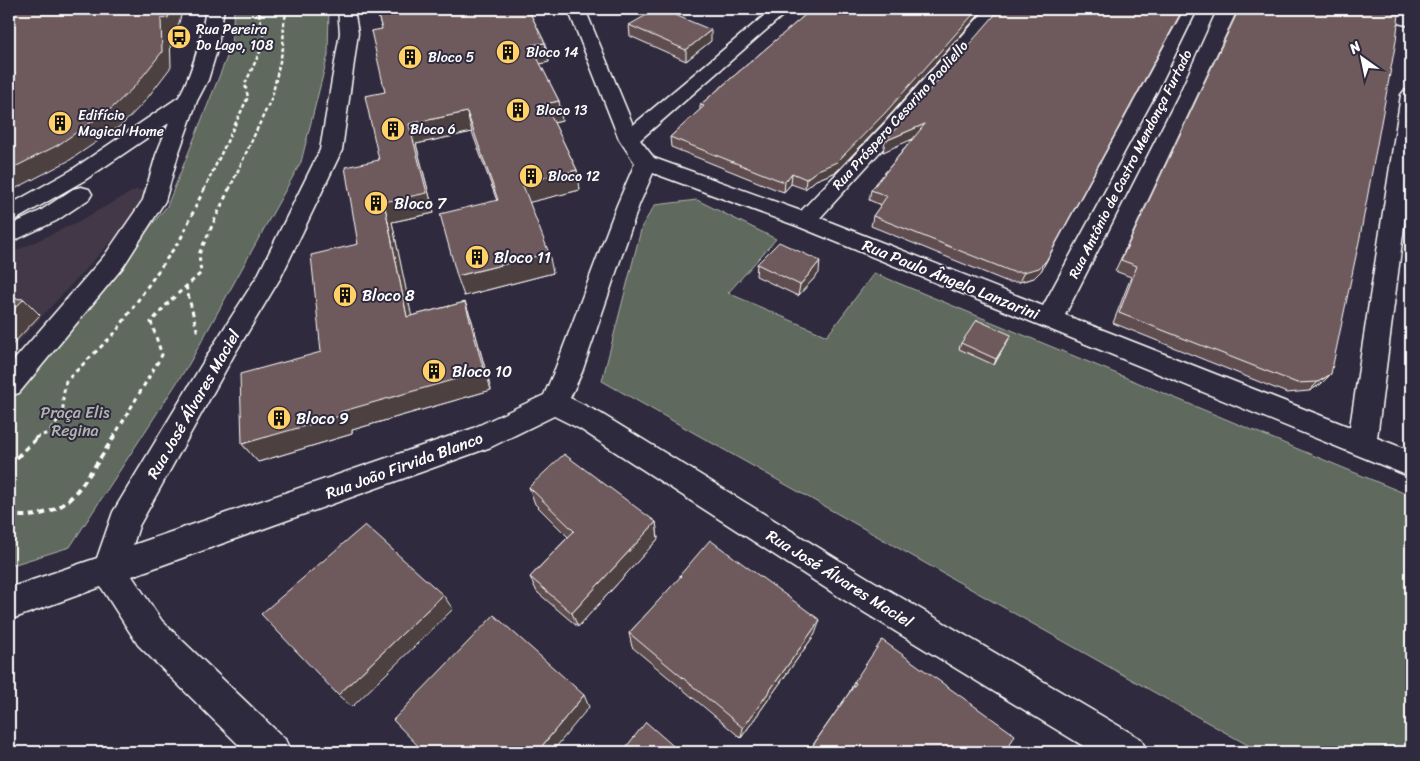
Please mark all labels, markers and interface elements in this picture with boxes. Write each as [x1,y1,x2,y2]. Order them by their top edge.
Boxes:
place label: Rua Pereira Do Lago, 108 [196,17,274,58]
bus stop icon: Rua Pereira Do Lago, 108 [166,24,192,50]
north arrow [1338,32,1388,82]
text: N [1343,34,1366,61]
street label: Rua Próspero Cesarino Paoliello [826,35,975,196]
building icon: Bloco 14 [495,39,521,65]
place label: Bloco 14 [526,40,579,65]
building icon: Bloco 5 [397,44,423,70]
place label: Bloco 5 [428,45,475,70]
street label: Rua Antônio de Castro Mendonça Furtado [1062,45,1199,283]
building icon: Bloco 13 [505,97,531,123]
place label: Bloco 13 [536,98,588,123]
place label: Edifício Magical Home [78,103,164,144]
building icon: Edifício Magical Home [47,110,73,136]
building icon: Bloco 6 [380,116,406,142]
place label: Bloco 6 [410,117,456,142]
building icon: Bloco 12 [518,163,544,189]
place label: Bloco 12 [548,164,600,189]
place label: Bloco 7 [394,189,447,218]
building icon: Bloco 7 [363,190,389,216]
street label: Rua Paulo Ângelo Lanzarini [858,231,1044,328]
place label: Bloco 11 [494,243,551,272]
building icon: Bloco 11 [464,244,490,270]
place label: Bloco 8 [362,281,415,310]
building icon: Bloco 8 [332,282,358,308]
street label: Rua José Álvares Maciel [139,324,248,485]
place label: Bloco 10 [452,357,512,386]
building icon: Bloco 10 [421,358,447,384]
park label: Praça Elis Regina [41,398,110,445]
place label: Bloco 9 [296,404,349,433]
building icon: Bloco 9 [266,405,292,431]
street label: Rua João Firvida Blanco [321,423,487,507]
street label: Rua José Álvares Maciel [760,521,919,636]

